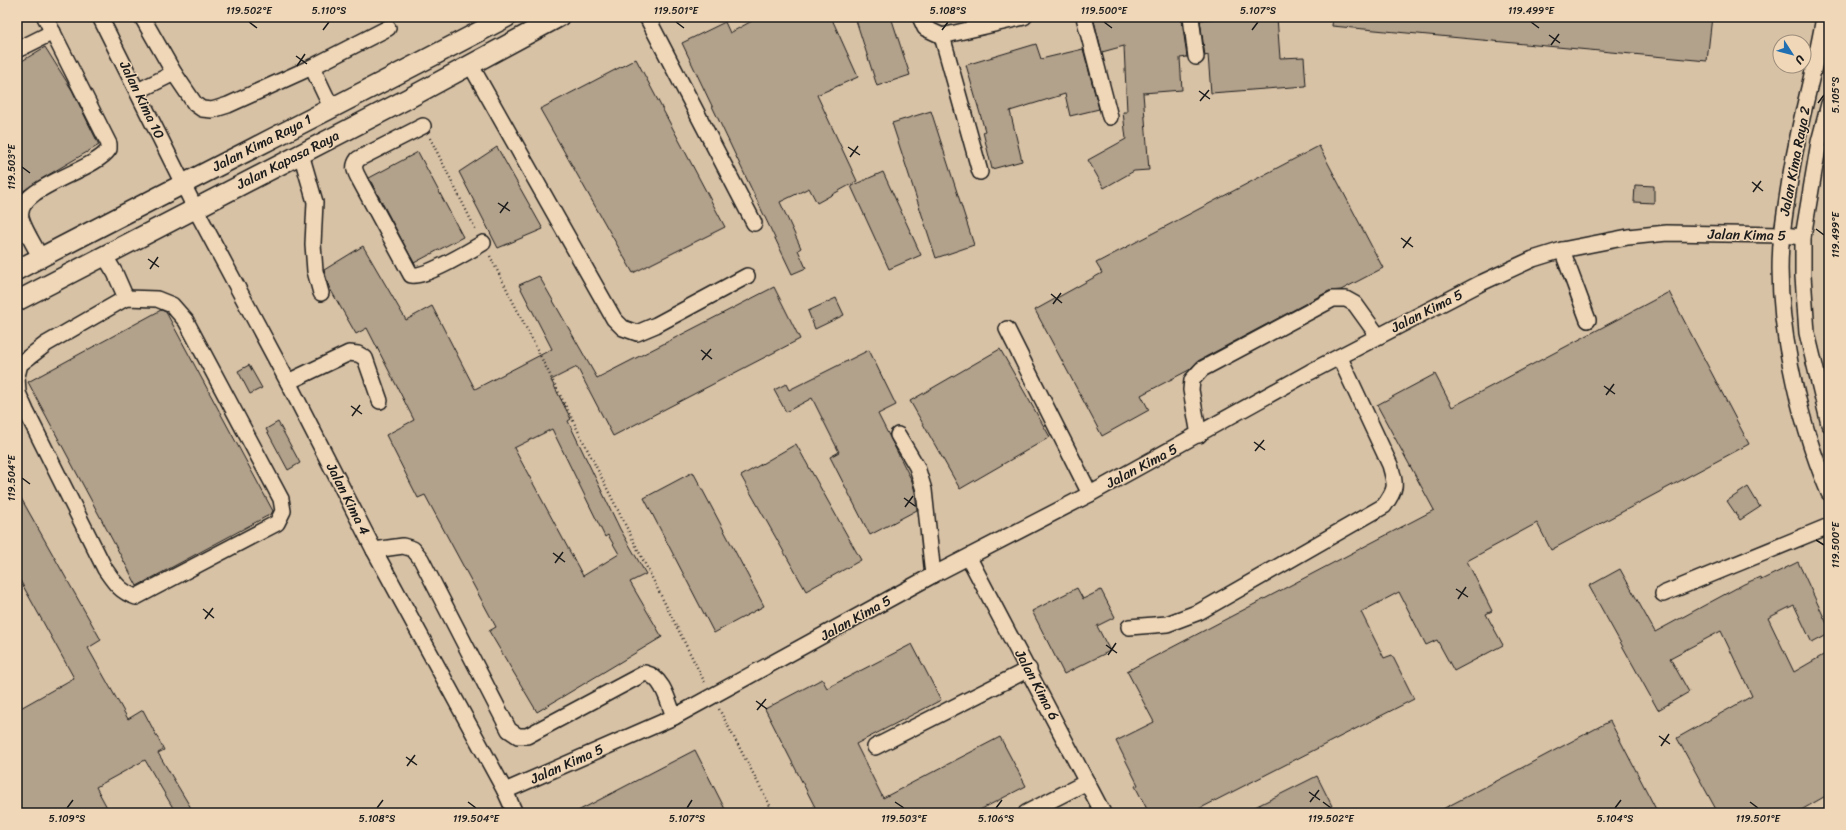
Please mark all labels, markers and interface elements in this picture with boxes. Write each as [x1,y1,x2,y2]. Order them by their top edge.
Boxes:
text: 119.502°E [226,2,273,20]
text: 5.110°S [312,2,347,20]
text: 119.501°E [654,2,700,20]
text: 5.108°S [930,2,967,20]
text: 119.500°E [1081,2,1129,20]
text: 5.107°S [1240,2,1277,20]
text: 119.499°E [1508,2,1555,20]
north arrow [1772,34,1812,74]
text: U [1789,51,1810,69]
street label: Jalan Kima 10 [112,56,172,144]
text: 5.105°S [1827,76,1845,113]
street label: Jalan Kima Raya 2 [1772,104,1818,219]
street label: Jalan Kima Raya 1 [207,107,316,179]
street label: Jalan Kapasa Raya [231,123,344,197]
text: 119.503°E [3,143,21,190]
text: 119.499°E [1827,211,1845,258]
street label: Jalan Kima 5 [1707,222,1787,248]
street label: Jalan Kima 5 [1386,282,1468,340]
street label: Jalan Kima 5 [1101,436,1183,496]
text: 119.504°E [3,453,21,501]
street label: Jalan Kima 4 [319,458,377,540]
text: 119.500°E [1827,520,1845,568]
street label: Jalan Kima 5 [815,588,897,648]
street label: Jalan Kima 6 [1007,644,1066,725]
street label: Jalan Kima 5 [525,737,608,792]
text: 5.109°S [49,810,86,828]
text: 5.108°S [359,810,396,828]
text: 119.504°E [453,810,501,828]
text: 5.107°S [669,810,706,828]
text: 119.503°E [881,810,928,828]
text: 5.106°S [978,810,1015,828]
text: 119.502°E [1308,810,1355,828]
text: 5.104°S [1597,810,1634,828]
text: 119.501°E [1736,810,1782,828]

